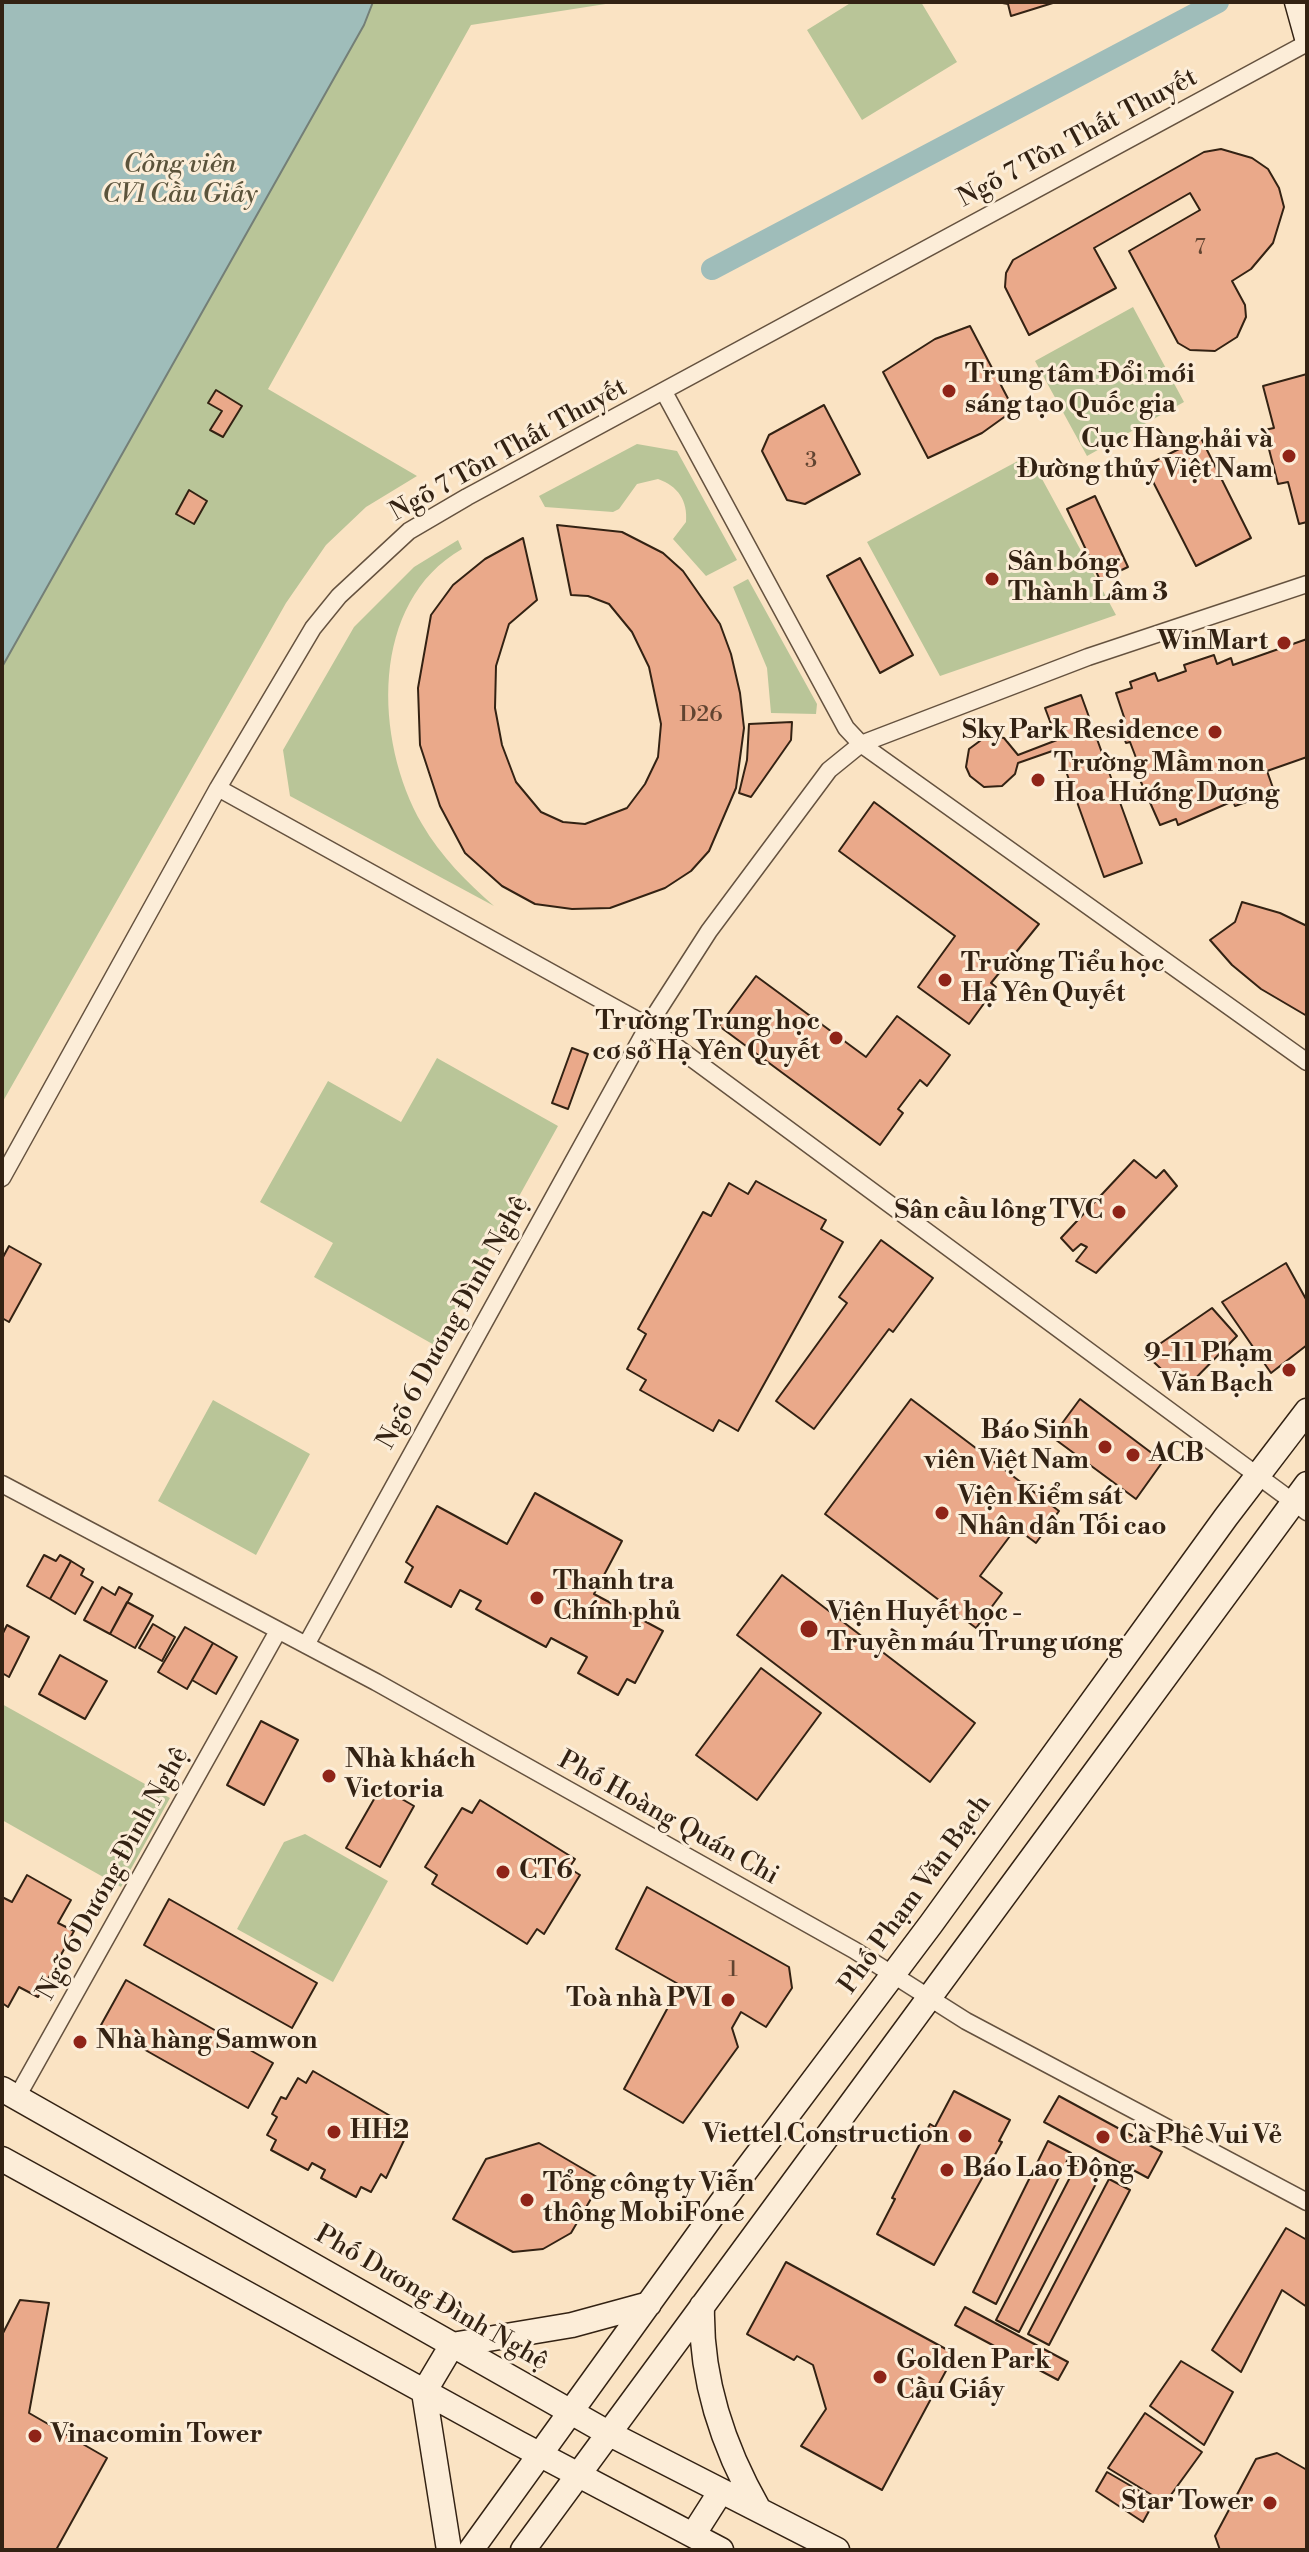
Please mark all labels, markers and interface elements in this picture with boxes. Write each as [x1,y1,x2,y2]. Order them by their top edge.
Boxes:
street label: Ngõ 7 Tôn Thất Thuyết [953,63,1203,215]
park label: Công viên CV1 Cầu Giấy [102,150,258,212]
house number: 7 [1194,236,1206,262]
place label: Trung tâm Đổi mới sáng tạo Quốc gia [965,360,1195,422]
street label: Ngõ 7 Tôn Thất Thuyết [385,373,633,529]
marker: Trung tâm Đổi mới sáng tạo Quốc gia [940,382,958,400]
place label: Cục Hàng hải và Đường thủy Việt Nam [1017,425,1273,486]
marker: Cục Hàng hải và Đường thủy Việt Nam [1280,447,1298,465]
house number: 3 [805,449,817,475]
place label: Sân bóng Thành Lâm 3 [1008,548,1168,610]
marker: Sân bóng Thành Lâm 3 [983,570,1001,588]
place label: WinMart [1157,627,1268,659]
marker: WinMart [1275,634,1293,652]
house number: D26 [680,703,722,729]
place label: Sky Park Residence [962,716,1199,748]
marker: Sky Park Residence [1206,723,1224,741]
place label: Trường Mầm non Hoa Hướng Dương [1054,749,1279,810]
marker: Trường Mầm non Hoa Hướng Dương [1029,771,1047,789]
place label: Trường Tiểu học Hạ Yên Quyết [961,949,1165,1010]
marker: Trường Tiểu học Hạ Yên Quyết [936,971,954,989]
place label: Trường Trung học cơ sở Hạ Yên Quyết [592,1007,820,1068]
marker: Trường Trung học cơ sở Hạ Yên Quyết [827,1029,845,1047]
street label: Ngõ 6 Dương Đình Nghệ [371,1191,537,1455]
place label: Sân cầu lông TVC [894,1196,1103,1228]
marker: Sân cầu lông TVC [1110,1203,1128,1221]
place label: 9-11 Phạm Văn Bạch [1144,1339,1273,1400]
marker: 9-11 Phạm Văn Bạch [1280,1361,1298,1379]
place label: Báo Sinh viên Việt Nam [924,1416,1089,1478]
marker: Báo Sinh viên Việt Nam [1096,1438,1114,1456]
place label: ACB [1149,1439,1204,1471]
marker: ACB [1124,1446,1142,1464]
place label: Viện Kiểm sát Nhân dân Tối cao [958,1482,1166,1544]
marker: Viện Kiểm sát Nhân dân Tối cao [933,1504,951,1522]
place label: Thanh tra Chính phủ [553,1567,681,1628]
marker: Thanh tra Chính phủ [528,1589,546,1607]
place label: Viện Huyết học - Truyền máu Trung ương [827,1598,1123,1660]
marker: Viện Huyết học - Truyền máu Trung ương [798,1618,820,1640]
street label: Ngõ 6 Dương Đình Nghệ [31,1742,197,2006]
place label: Nhà khách Victoria [345,1745,476,1806]
street label: Phố Hoàng Quán Chi [552,1745,784,1893]
marker: Nhà khách Victoria [320,1767,338,1785]
street label: Phố Phạm Văn Bạch [833,1790,999,2000]
place label: CT6 [519,1856,573,1888]
marker: CT6 [494,1863,512,1881]
house number: 1 [728,1958,738,1984]
place label: Toà nhà PVI [566,1984,712,2016]
marker: Toà nhà PVI [719,1991,737,2009]
place label: Nhà hàng Samwon [96,2026,317,2058]
marker: Nhà hàng Samwon [71,2033,89,2051]
place label: HH2 [350,2116,409,2148]
place label: Viettel Construction [703,2120,949,2152]
place label: Cà Phê Vui Vẻ [1119,2121,1282,2153]
marker: HH2 [325,2123,343,2141]
marker: Viettel Construction [956,2127,974,2145]
marker: Cà Phê Vui Vẻ [1094,2128,1112,2146]
place label: Báo Lao Động [963,2154,1134,2186]
marker: Báo Lao Động [938,2161,956,2179]
place label: Tổng công ty Viễn thông MobiFone [543,2169,754,2230]
marker: Tổng công ty Viễn thông MobiFone [518,2191,536,2209]
street label: Phố Dương Đình Nghệ [309,2220,553,2378]
place label: Golden Park Cầu Giấy [896,2346,1051,2408]
marker: Golden Park Cầu Giấy [871,2368,889,2386]
place label: Vinacomin Tower [51,2420,263,2452]
marker: Vinacomin Tower [26,2427,44,2445]
place label: Star Tower [1122,2487,1254,2519]
marker: Star Tower [1261,2494,1279,2512]

